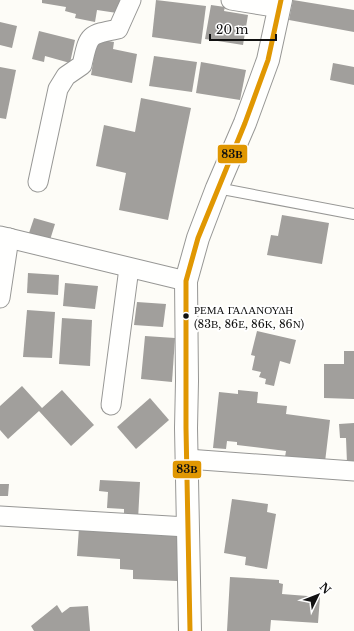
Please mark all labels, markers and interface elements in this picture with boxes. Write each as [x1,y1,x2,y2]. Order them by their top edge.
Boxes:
scale bar [210,16,276,42]
text: 20 m [216,22,248,37]
line badge: 83Β [217,144,248,164]
text: 83Β [221,147,243,161]
place label: ΡΕΜΑ ΓΑΛΑΝΟΥΔΗ (83Β, 86Ε, 86Κ, 86Ν) [194,303,305,331]
marker: ΡΕΜΑ ΓΑΛΑΝΟΥΔΗ (83Β, 86Ε, 86Κ, 86Ν) [181,311,191,321]
line badge: 83Β [172,460,202,479]
text: 83Β [176,462,198,476]
north arrow [298,575,338,615]
text: N [317,580,334,597]

